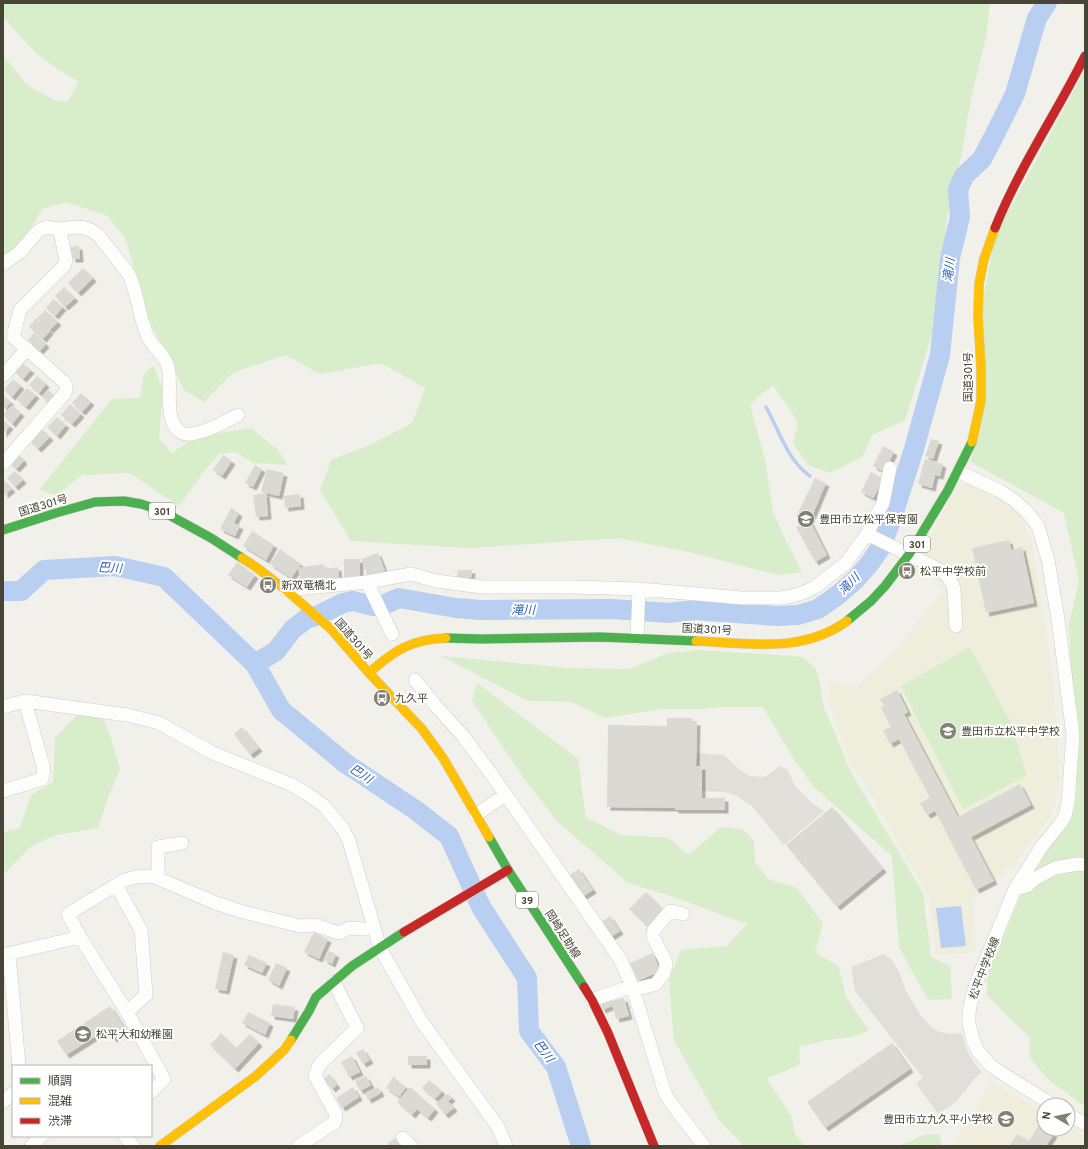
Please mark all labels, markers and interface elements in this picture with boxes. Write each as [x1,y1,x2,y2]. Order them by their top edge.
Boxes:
water label: 滝川 [941,255,960,283]
street label: 国道301号 [962,352,976,402]
street label: 国道301号 [17,492,70,520]
road number: 301 [149,503,175,519]
school or university icon: 豊田市立松平保育園 [796,509,816,529]
place label: 豊田市立松平保育園 [819,513,918,527]
road number: 301 [904,536,930,552]
water label: 巴川 [98,560,124,578]
bus stop icon: 松平中学校前 [897,561,917,581]
place label: 松平中学校前 [920,565,986,579]
water label: 滝川 [836,569,865,599]
bus stop icon: 新双竜橋北 [258,575,278,595]
place label: 新双竜橋北 [281,579,336,593]
water label: 滝川 [511,603,537,619]
street label: 国道301号 [331,616,375,663]
street label: 国道301号 [681,622,733,638]
bus stop icon: 九久平 [372,688,392,708]
place label: 九久平 [395,692,428,706]
school or university icon: 豊田市立松平中学校 [938,721,958,741]
place label: 豊田市立松平中学校 [961,725,1060,739]
water label: 巴川 [346,762,377,789]
road number: 39 [516,892,538,908]
street label: 岡崎足助線 [541,908,583,961]
street label: 松平中学校線 [967,935,1003,1002]
school or university icon: 松平大和幼稚園 [73,1024,93,1044]
place label: 松平大和幼稚園 [96,1028,173,1042]
water label: 巴川 [530,1037,558,1068]
legend [12,1065,152,1137]
text: 順調 [48,1074,72,1090]
text: 混雑 [48,1094,72,1110]
north arrow [1036,1097,1076,1137]
school or university icon: 豊田市立九久平小学校 [996,1109,1016,1129]
text: N [1040,1111,1055,1121]
place label: 豊田市立九久平小学校 [883,1113,993,1127]
text: 渋滞 [48,1114,72,1130]

